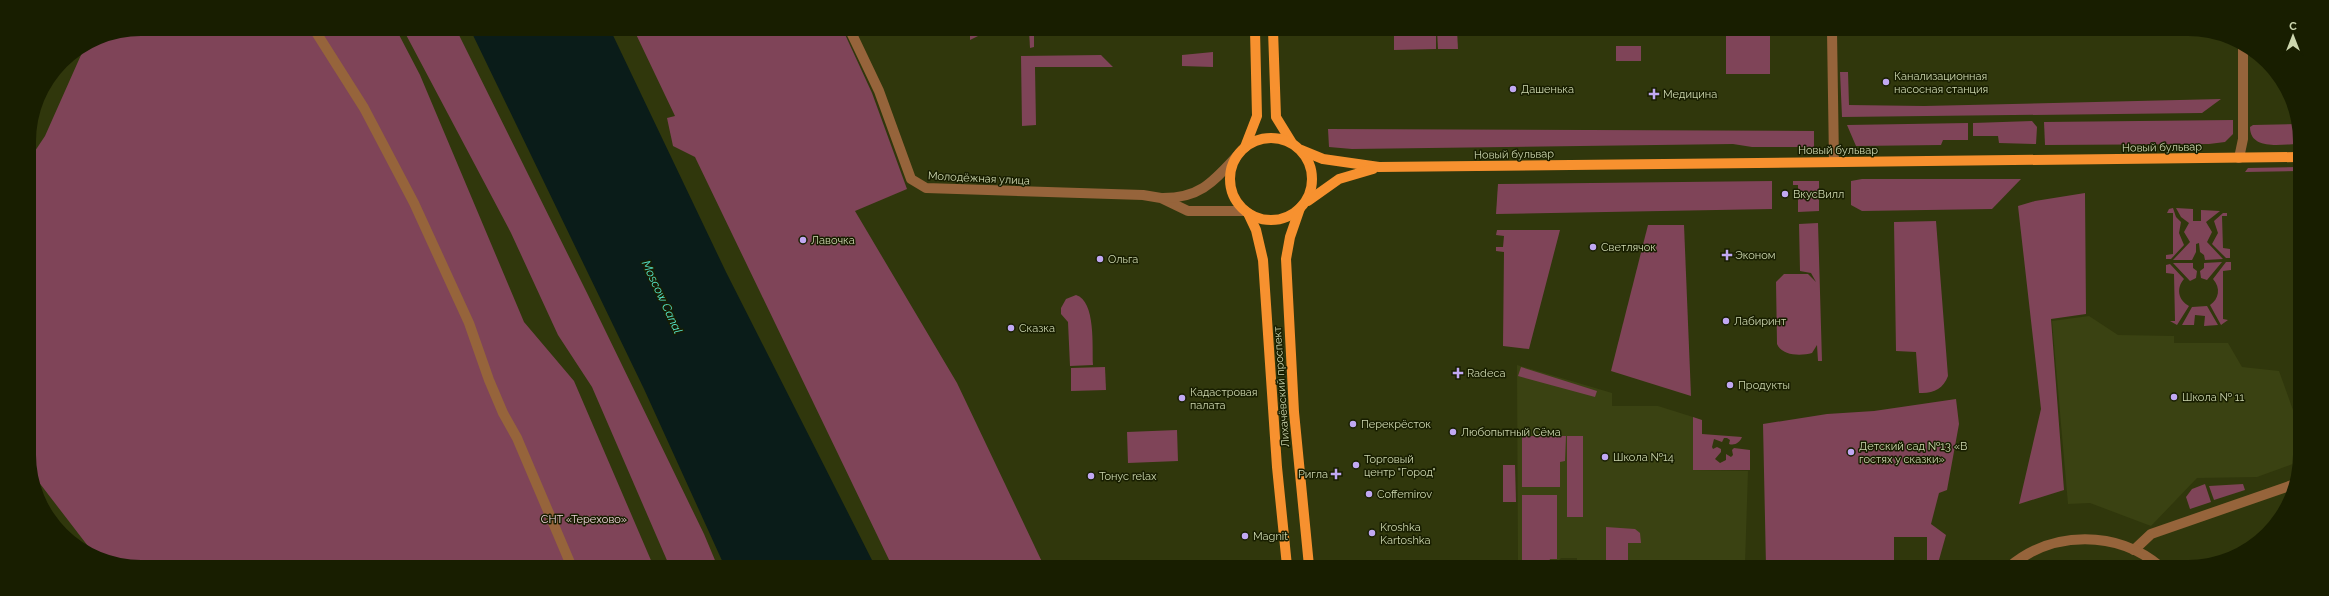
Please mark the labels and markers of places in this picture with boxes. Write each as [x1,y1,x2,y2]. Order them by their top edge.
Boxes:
place label: Канализационная насосная станция [1894,70,1988,96]
marker: Канализационная насосная станция [1881,77,1891,87]
place label: Дашенька [1521,83,1574,96]
marker: Дашенька [1508,84,1518,94]
marker: Медицина [1648,88,1660,100]
place label: Медицина [1663,88,1717,101]
place label: ВкусВилл [1793,188,1844,201]
marker: ВкусВилл [1780,189,1790,199]
place label: Лавочка [811,234,855,247]
marker: Лавочка [798,235,808,245]
place label: Светлячок [1601,241,1656,254]
marker: Светлячок [1588,242,1598,252]
place label: Эконом [1735,249,1775,262]
marker: Эконом [1722,250,1732,260]
place label: Ольга [1108,253,1138,266]
marker: Ольга [1095,254,1105,264]
place label: Лабиринт [1734,315,1787,328]
marker: Лабиринт [1721,316,1731,326]
place label: Сказка [1019,322,1055,335]
marker: Сказка [1006,323,1016,333]
marker: Radeca [1452,367,1464,379]
place label: Radeca [1467,367,1505,380]
place label: Продукты [1738,379,1790,392]
marker: Продукты [1725,380,1735,390]
place label: Кадастровая палата [1190,386,1258,412]
place label: Школа № 11 [2182,391,2245,404]
marker: Школа № 11 [2169,392,2179,402]
marker: Кадастровая палата [1177,393,1187,403]
place label: Перекрёсток [1361,418,1431,431]
marker: Перекрёсток [1348,419,1358,429]
place label: Любопытный Сёма [1461,426,1561,439]
marker: Любопытный Сёма [1448,427,1458,437]
place label: Детский сад №13 «В гостях у сказки» [1859,440,1967,466]
marker: Детский сад №13 «В гостях у сказки» [1846,447,1856,457]
place label: Школа №14 [1613,451,1674,464]
marker: Школа №14 [1600,452,1610,462]
place label: Торговый центр "Город" [1364,453,1436,479]
marker: Торговый центр "Город" [1351,460,1361,470]
place label: Ригла [1298,468,1328,481]
marker: Ригла [1331,469,1341,479]
place label: Тонус relax [1099,470,1157,483]
marker: Тонус relax [1086,471,1096,481]
place label: Coffemirov [1377,488,1432,501]
marker: Coffemirov [1364,489,1374,499]
place label: Kroshka Kartoshka [1380,521,1431,547]
marker: Kroshka Kartoshka [1367,528,1377,538]
place label: Magnit [1253,530,1288,543]
marker: Magnit [1240,531,1250,541]

